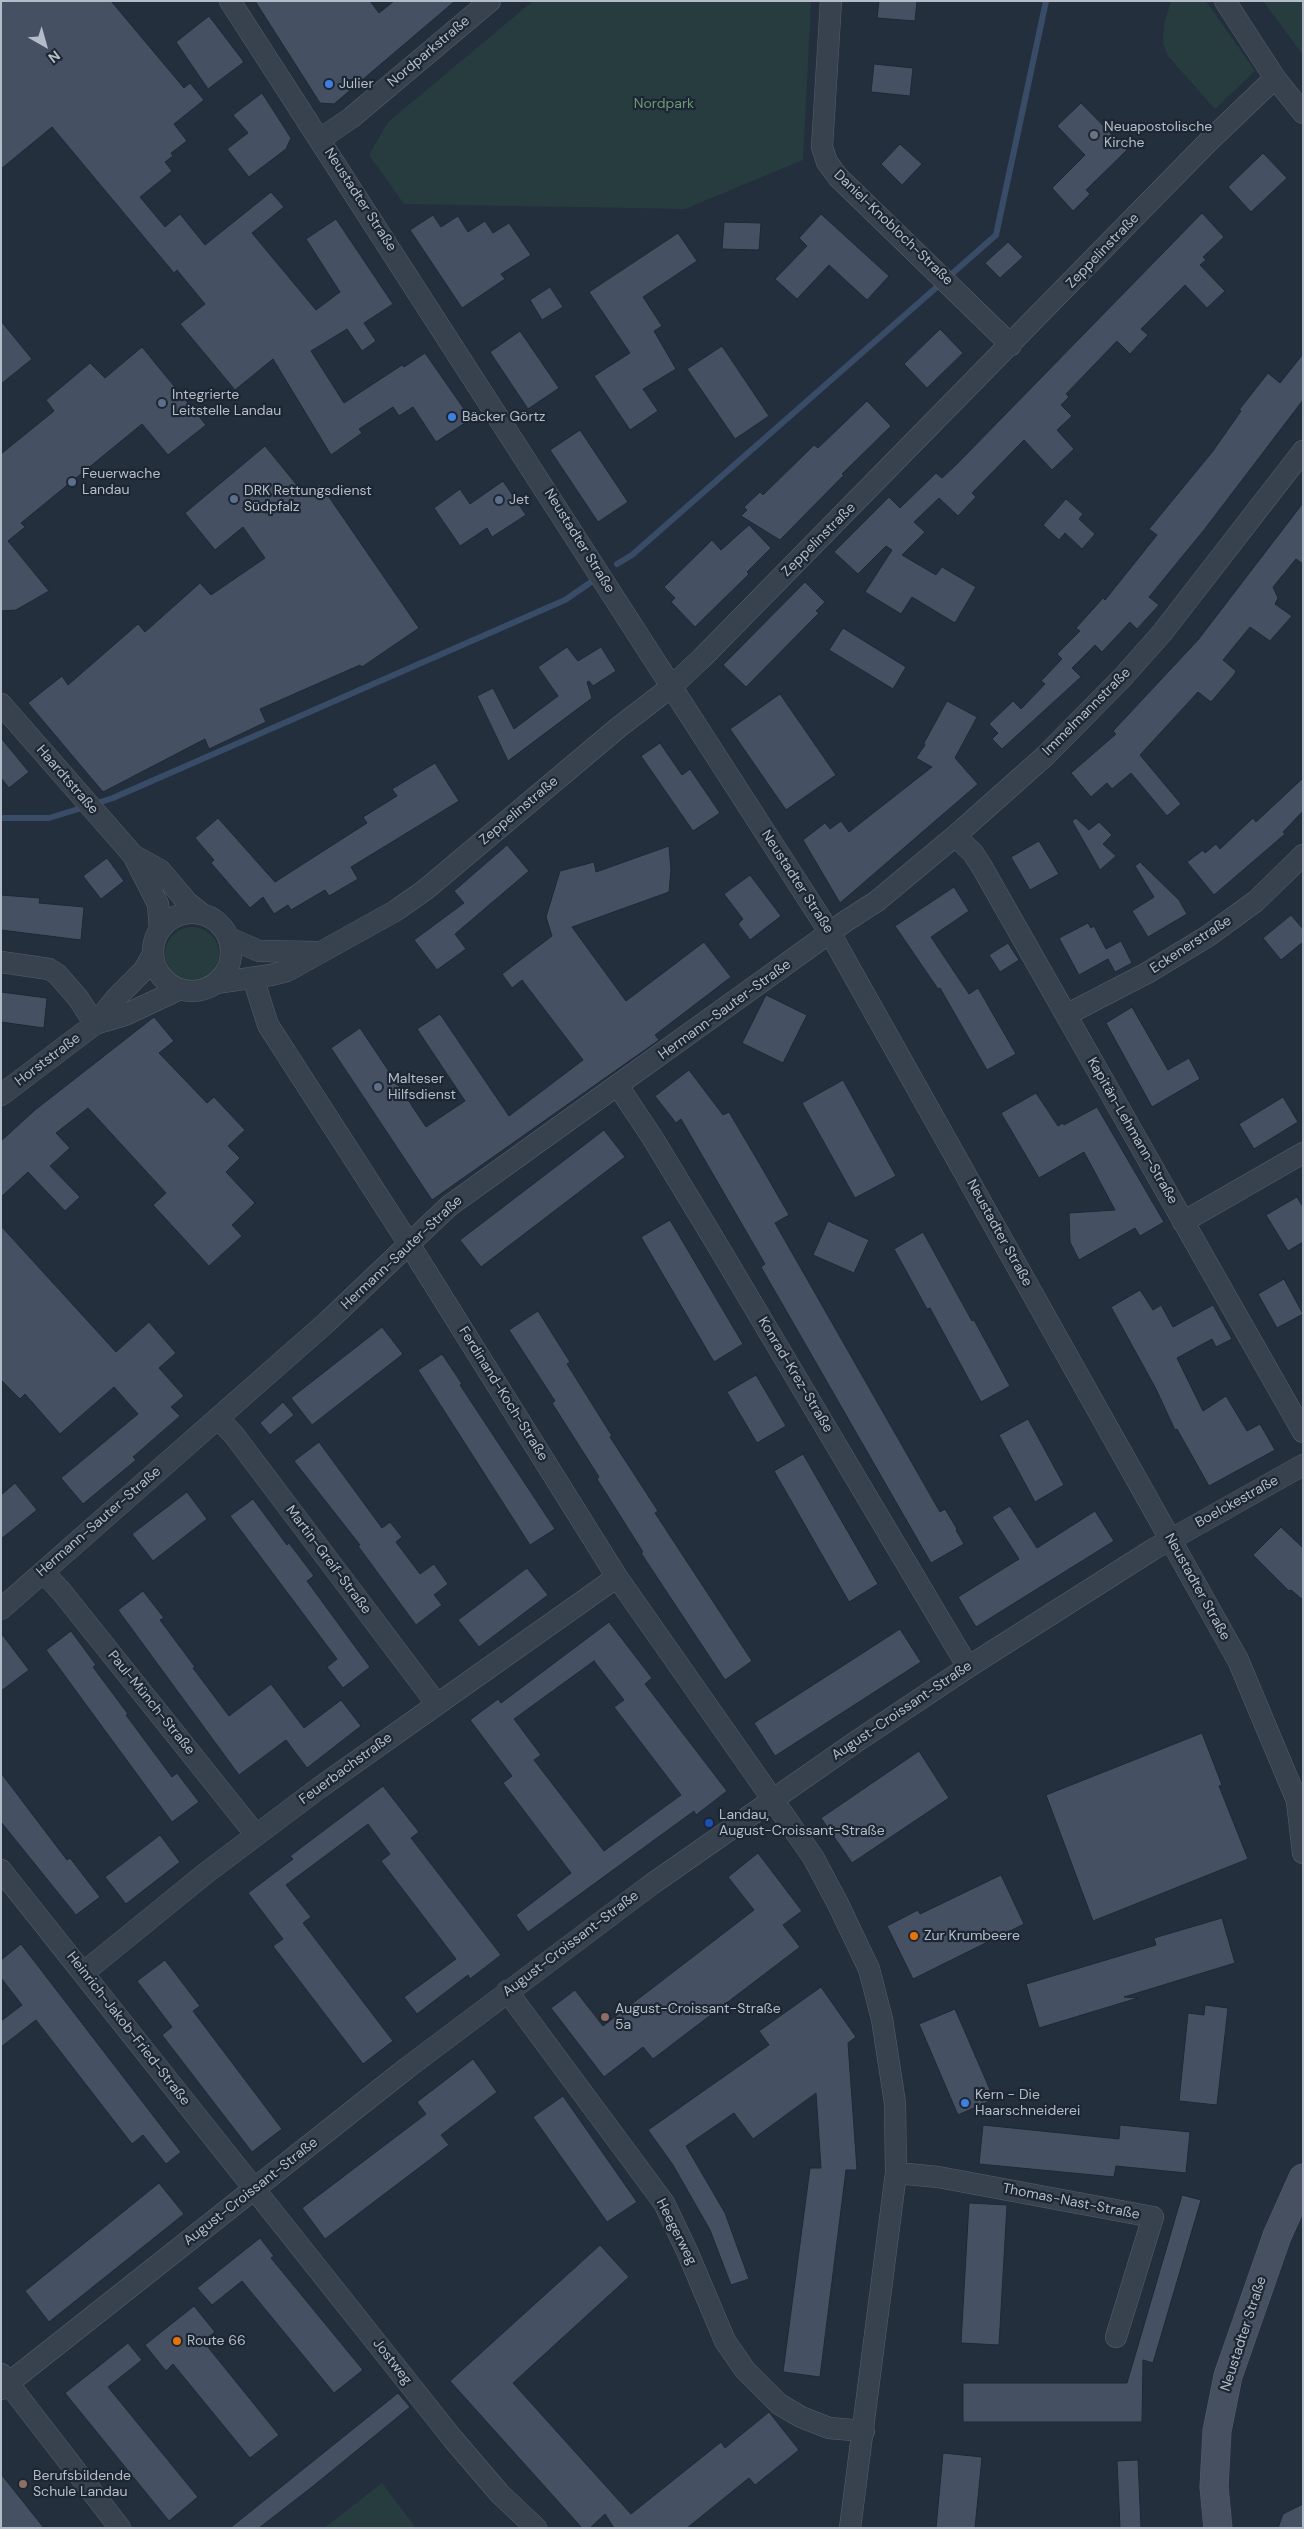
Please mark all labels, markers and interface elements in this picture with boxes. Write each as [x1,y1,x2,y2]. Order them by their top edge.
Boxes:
street label: Nordparkstraße [385,13,473,91]
north arrow [20,20,70,70]
text: N [45,47,64,67]
place label: Julier [339,76,374,92]
marker: Julier [323,78,335,90]
park label: Nordpark [634,96,694,112]
place label: Neuapostolische Kirche [1104,119,1212,152]
marker: Neuapostolische Kirche [1088,129,1100,141]
street label: Neustadter Straße [320,145,400,255]
street label: Daniel-Knobloch-Straße [830,167,956,289]
street label: Zeppelinstraße [1063,210,1143,292]
place label: Integrierte Leitstelle Landau [172,387,281,420]
marker: Integrierte Leitstelle Landau [156,397,168,409]
place label: Bäcker Görtz [462,409,545,425]
marker: Bäcker Görtz [446,411,458,423]
place label: Feuerwache Landau [82,466,160,498]
marker: Feuerwache Landau [66,476,78,488]
place label: DRK Rettungsdienst Südpfalz [244,483,372,516]
street label: Neustadter Straße [540,486,618,596]
place label: Jet [509,492,529,508]
marker: DRK Rettungsdienst Südpfalz [228,493,240,505]
marker: Jet [493,494,505,506]
street label: Zeppelinstraße [779,500,859,580]
street label: Immelmannstraße [1040,665,1134,759]
street label: Haardtstraße [32,742,102,818]
street label: Zeppelinstraße [476,773,562,849]
street label: Neustadter Straße [757,827,837,937]
street label: Eckenerstraße [1147,912,1235,978]
street label: Hermann-Sauter-Straße [656,956,794,1064]
street label: Horststraße [12,1030,84,1090]
street label: Kapitän-Lehmann-Straße [1083,1055,1181,1207]
place label: Malteser Hilfsdienst [388,1071,456,1104]
marker: Malteser Hilfsdienst [372,1081,384,1093]
street label: Neustadter Straße [963,1177,1035,1289]
street label: Hermann-Sauter-Straße [338,1192,466,1314]
street label: Konrad-Krez-Straße [754,1314,836,1436]
street label: Ferdinand-Koch-Straße [455,1324,551,1464]
street label: Hermann-Sauter-Straße [33,1463,165,1581]
street label: Boelckestraße [1193,1472,1281,1532]
street label: Martin-Greif-Straße [282,1502,374,1618]
street label: Neustadter Straße [1161,1531,1233,1643]
street label: Paul-Münch-Straße [104,1648,198,1758]
street label: August-Croissant-Straße [829,1658,975,1764]
street label: Feuerbachstraße [296,1730,396,1808]
place label: Landau, August-Croissant-Straße [719,1807,885,1840]
marker: Landau, August-Croissant-Straße [703,1817,715,1829]
street label: August-Croissant-Straße [500,1887,642,2001]
place label: Zur Krumbeere [924,1928,1020,1944]
marker: Zur Krumbeere [908,1930,920,1942]
street label: Heinrich-Jakob-Fried-Straße [63,1949,193,2109]
place label: August-Croissant-Straße 5a [615,2001,781,2034]
marker: August-Croissant-Straße 5a [599,2011,611,2023]
place label: Kern - Die Haarschneiderei [975,2087,1080,2120]
marker: Kern - Die Haarschneiderei [959,2097,971,2109]
street label: August-Croissant-Straße [181,2134,321,2250]
street label: Thomas-Nast-Straße [1001,2180,1141,2224]
street label: Heegerweg [652,2196,700,2268]
street label: Neustadter Straße [1217,2274,1271,2394]
place label: Route 66 [187,2333,246,2349]
marker: Route 66 [171,2335,183,2347]
street label: Jostweg [369,2336,415,2388]
place label: Berufsbildende Schule Landau [33,2468,131,2500]
marker: Berufsbildende Schule Landau [17,2478,29,2490]

